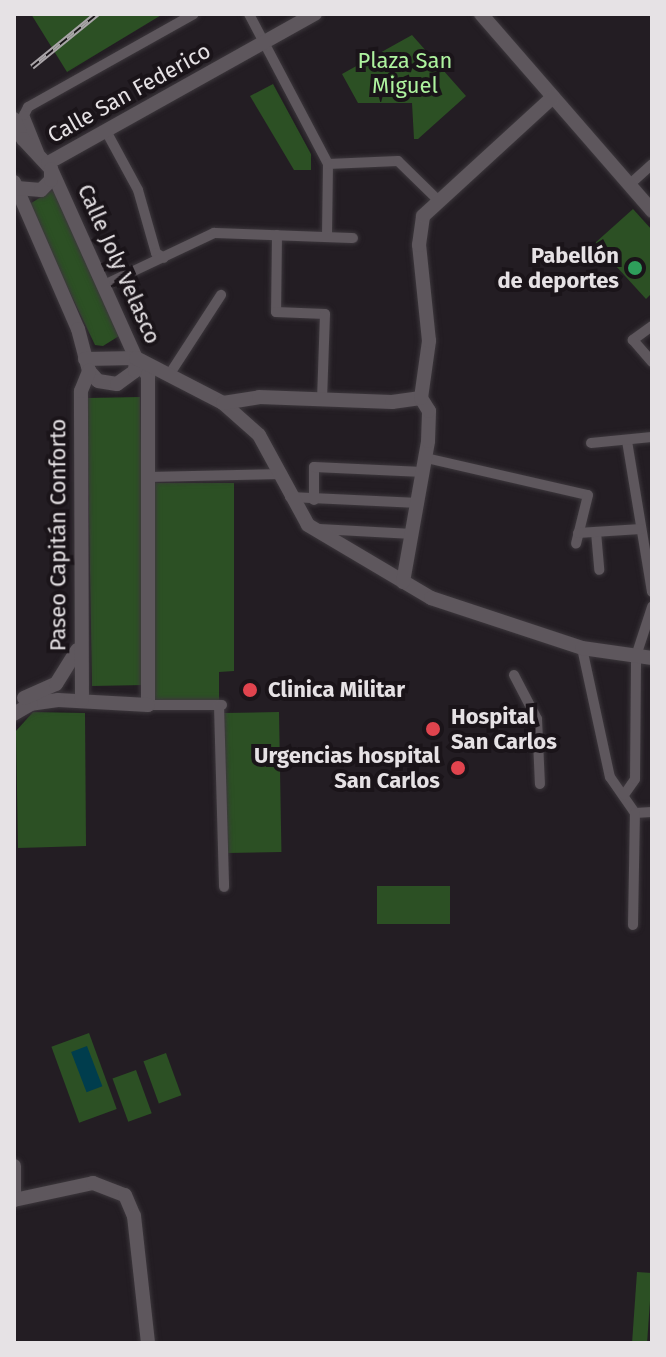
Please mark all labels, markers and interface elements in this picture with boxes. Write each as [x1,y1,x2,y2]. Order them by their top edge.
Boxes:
street label: Calle San Federico [43,37,215,149]
park label: Plaza San Miguel [358,47,452,98]
street label: Calle Joly Velasco [72,180,166,348]
place label: Pabellón de deportes [497,242,619,294]
marker: Pabellón de deportes [626,259,644,277]
street label: Paseo Capitán Conforto [45,419,71,651]
place label: Clinica Militar [268,677,405,703]
marker: Clinica Militar [239,679,261,701]
place label: Hospital San Carlos [451,703,557,754]
marker: Hospital San Carlos [422,718,444,740]
place label: Urgencias hospital San Carlos [254,742,440,794]
marker: Urgencias hospital San Carlos [447,757,469,779]

